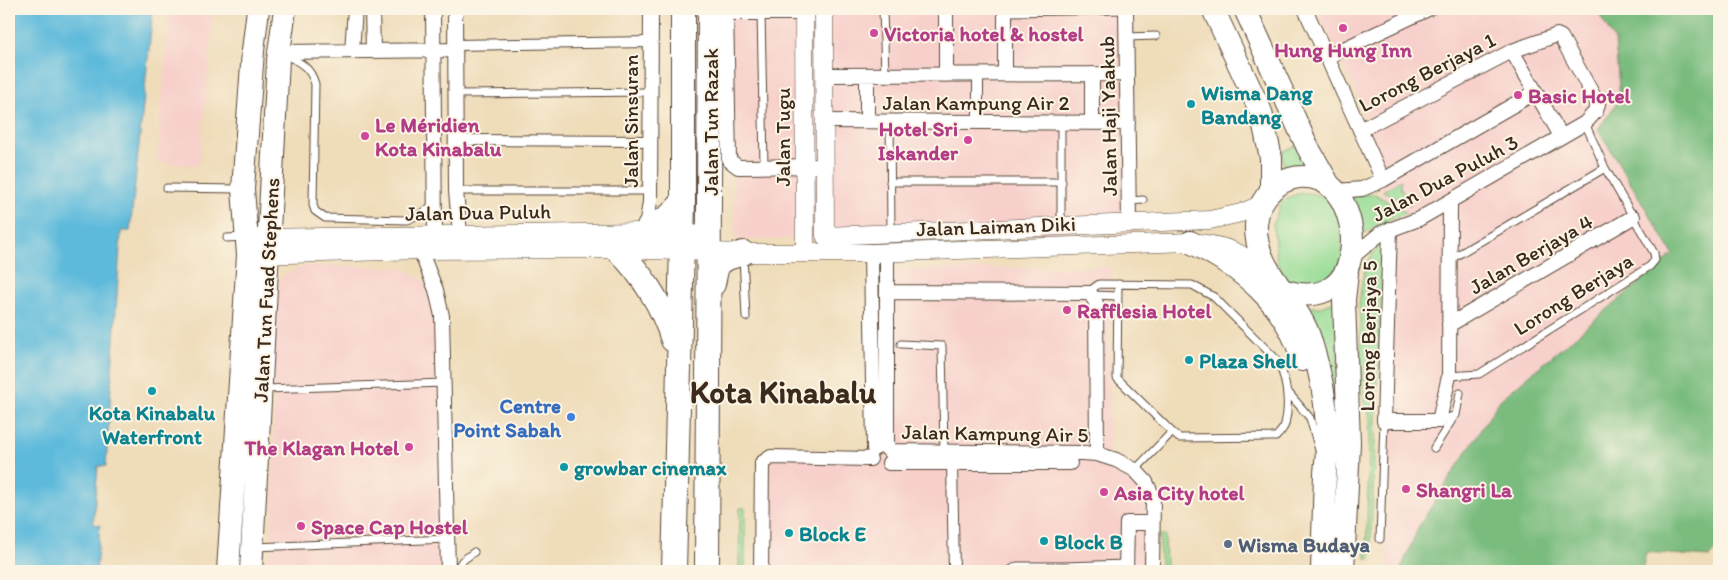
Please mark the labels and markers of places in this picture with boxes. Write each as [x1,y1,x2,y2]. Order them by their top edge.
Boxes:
place label: Victoria hotel & hostel [884,21,1085,46]
marker: Hung Hung Inn [1337,22,1349,34]
marker: Victoria hotel & hostel [868,27,880,39]
place label: Hung Hung Inn [1274,37,1412,63]
place label: Wisma Dang Bandang [1201,80,1314,130]
place label: Basic Hotel [1528,83,1632,108]
marker: Basic Hotel [1512,89,1524,101]
marker: Wisma Dang Bandang [1185,98,1197,110]
place label: Le Méridien Kota Kinabalu [375,112,502,161]
place label: Hotel Sri Iskander [878,116,959,165]
marker: Le Méridien Kota Kinabalu [359,130,371,142]
marker: Hotel Sri Iskander [962,134,974,146]
place label: Rafflesia Hotel [1077,298,1212,323]
marker: Rafflesia Hotel [1061,304,1073,316]
place label: Plaza Shell [1199,348,1299,373]
marker: Plaza Shell [1183,354,1195,366]
marker: Kota Kinabalu Waterfront [146,385,158,397]
place label: Centre Point Sabah [453,393,562,442]
place label: Kota Kinabalu Waterfront [89,400,216,449]
marker: Centre Point Sabah [565,411,577,423]
place label: The Klagan Hotel [243,435,400,461]
marker: The Klagan Hotel [403,441,415,453]
place label: growbar cinemax [574,455,727,481]
marker: growbar cinemax [558,461,570,473]
place label: Shangri La [1416,477,1513,503]
place label: Asia City hotel [1113,480,1245,506]
marker: Shangri La [1400,483,1412,495]
marker: Asia City hotel [1098,486,1110,498]
place label: Space Cap Hostel [311,514,469,540]
marker: Space Cap Hostel [295,520,307,532]
place label: Block E [799,521,866,546]
marker: Block E [783,527,795,539]
place label: Block B [1054,529,1123,554]
place label: Wisma Budaya [1238,532,1371,558]
marker: Block B [1038,535,1050,547]
marker: Wisma Budaya [1222,538,1234,550]

